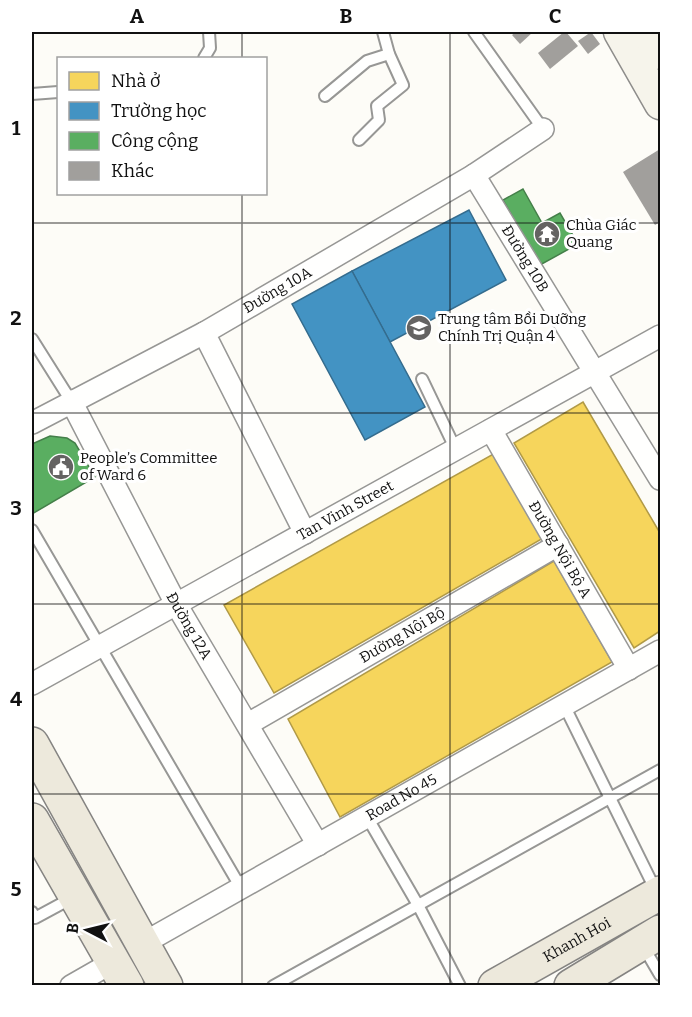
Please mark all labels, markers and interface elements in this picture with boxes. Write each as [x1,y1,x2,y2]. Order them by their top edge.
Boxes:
text: A [130,4,145,28]
text: B [340,4,353,28]
text: C [549,4,561,28]
legend [57,57,267,195]
text: Nhà ở [111,70,160,92]
text: Trường học [111,100,207,122]
text: 1 [12,116,21,140]
text: Công cộng [111,130,198,152]
text: Khác [111,160,154,182]
place label: Chùa Giác Quang [566,216,637,251]
temple icon: Chùa Giác Quang [532,219,562,249]
street label: Đường 10B [498,222,552,295]
street label: Đường 10A [240,263,315,317]
text: 2 [10,306,22,330]
place label: Trung tâm Bồi Dưỡng Chính Trị Quận 4 [438,310,586,345]
school or university icon: Trung tâm Bồi Dưỡng Chính Trị Quận 4 [404,313,434,343]
place label: People’s Committee of Ward 6 [80,449,218,484]
public building icon: People’s Committee of Ward 6 [46,452,76,482]
street label: Tan Vinh Street [294,476,397,544]
text: 3 [10,496,22,520]
street label: Đường Nội Bộ A [525,498,595,602]
street label: Đường 12A [163,589,216,663]
street label: Đường Nội Bộ [356,603,448,667]
text: 4 [10,687,22,711]
street label: Road No 45 [363,770,440,824]
text: 5 [11,877,22,901]
north arrow [57,900,117,960]
street label: Khanh Hoi [540,913,614,966]
text: B [63,922,83,935]

